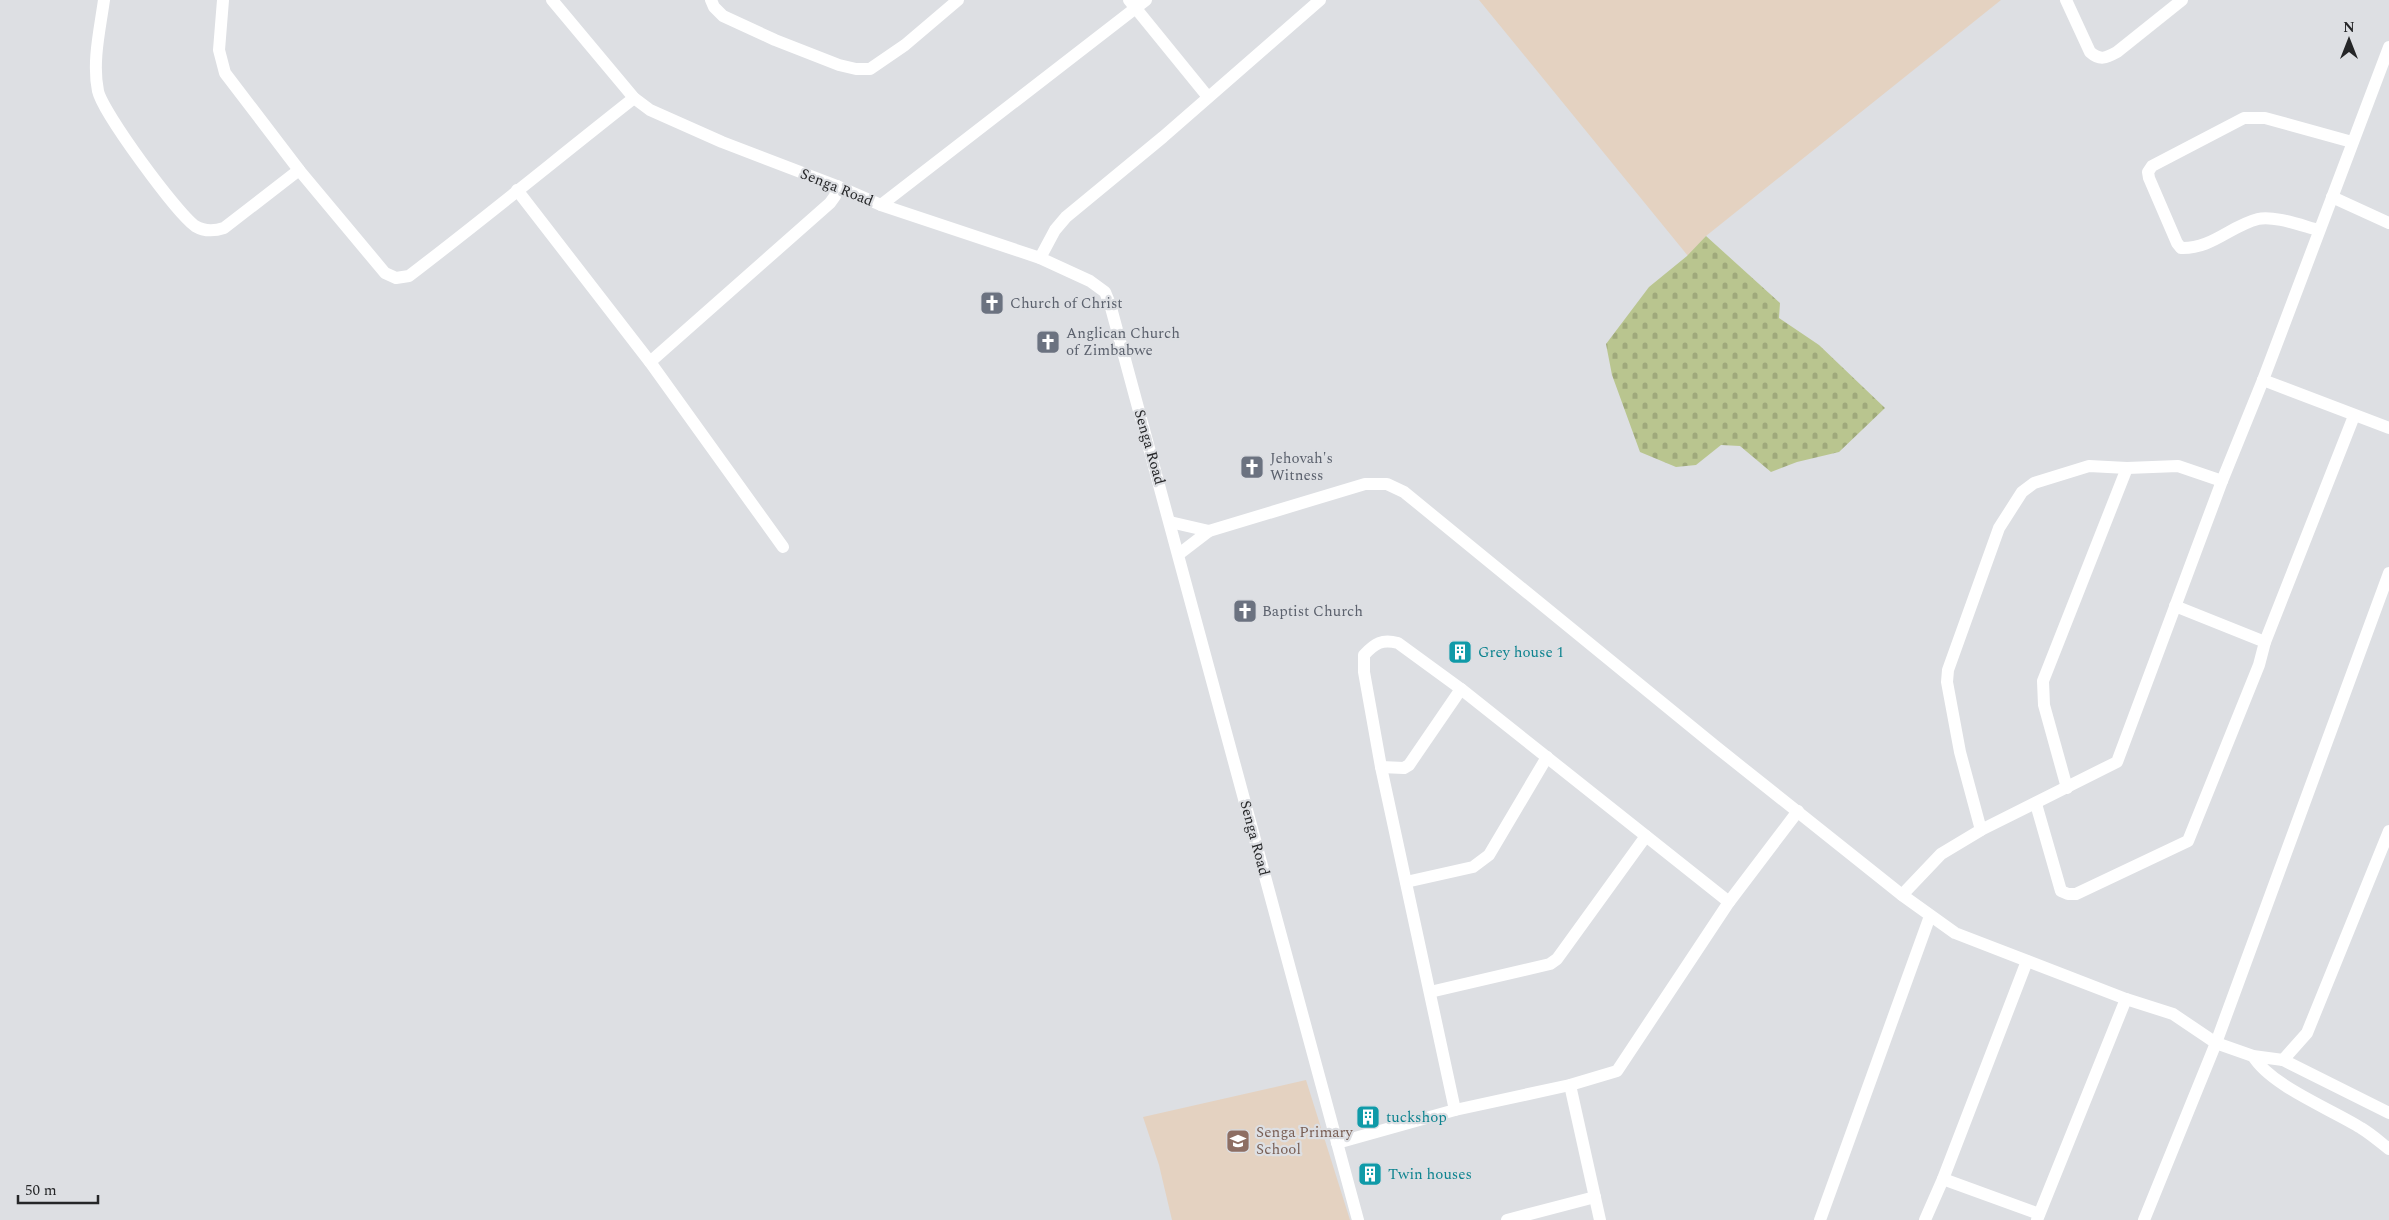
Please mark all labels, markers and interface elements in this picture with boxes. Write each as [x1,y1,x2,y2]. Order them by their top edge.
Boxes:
north arrow [2324,15,2374,65]
text: N [2343,17,2355,38]
street label: Senga Road [797,162,877,213]
church icon: Church of Christ [979,290,1005,316]
place label: Church of Christ [1010,292,1123,315]
place label: Anglican Church of Zimbabwe [1066,322,1180,362]
church icon: Anglican Church of Zimbabwe [1035,329,1061,355]
street label: Senga Road [1128,407,1171,487]
place label: Jehovah's Witness [1270,447,1333,487]
church icon: Jehovah's Witness [1239,454,1265,480]
church icon: Baptist Church [1232,598,1258,624]
place label: Baptist Church [1262,600,1363,623]
building icon: Grey house 1 [1447,639,1473,665]
place label: Grey house 1 [1478,641,1564,664]
street label: Senga Road [1233,798,1276,878]
building icon: tuckshop [1355,1104,1381,1130]
place label: tuckshop [1386,1106,1447,1129]
place label: Senga Primary School [1256,1121,1353,1161]
school or university icon: Senga Primary School [1225,1128,1251,1154]
building icon: Twin houses [1357,1161,1383,1187]
place label: Twin houses [1388,1163,1472,1186]
scale bar [18,1172,98,1204]
text: 50 m [25,1179,57,1202]

